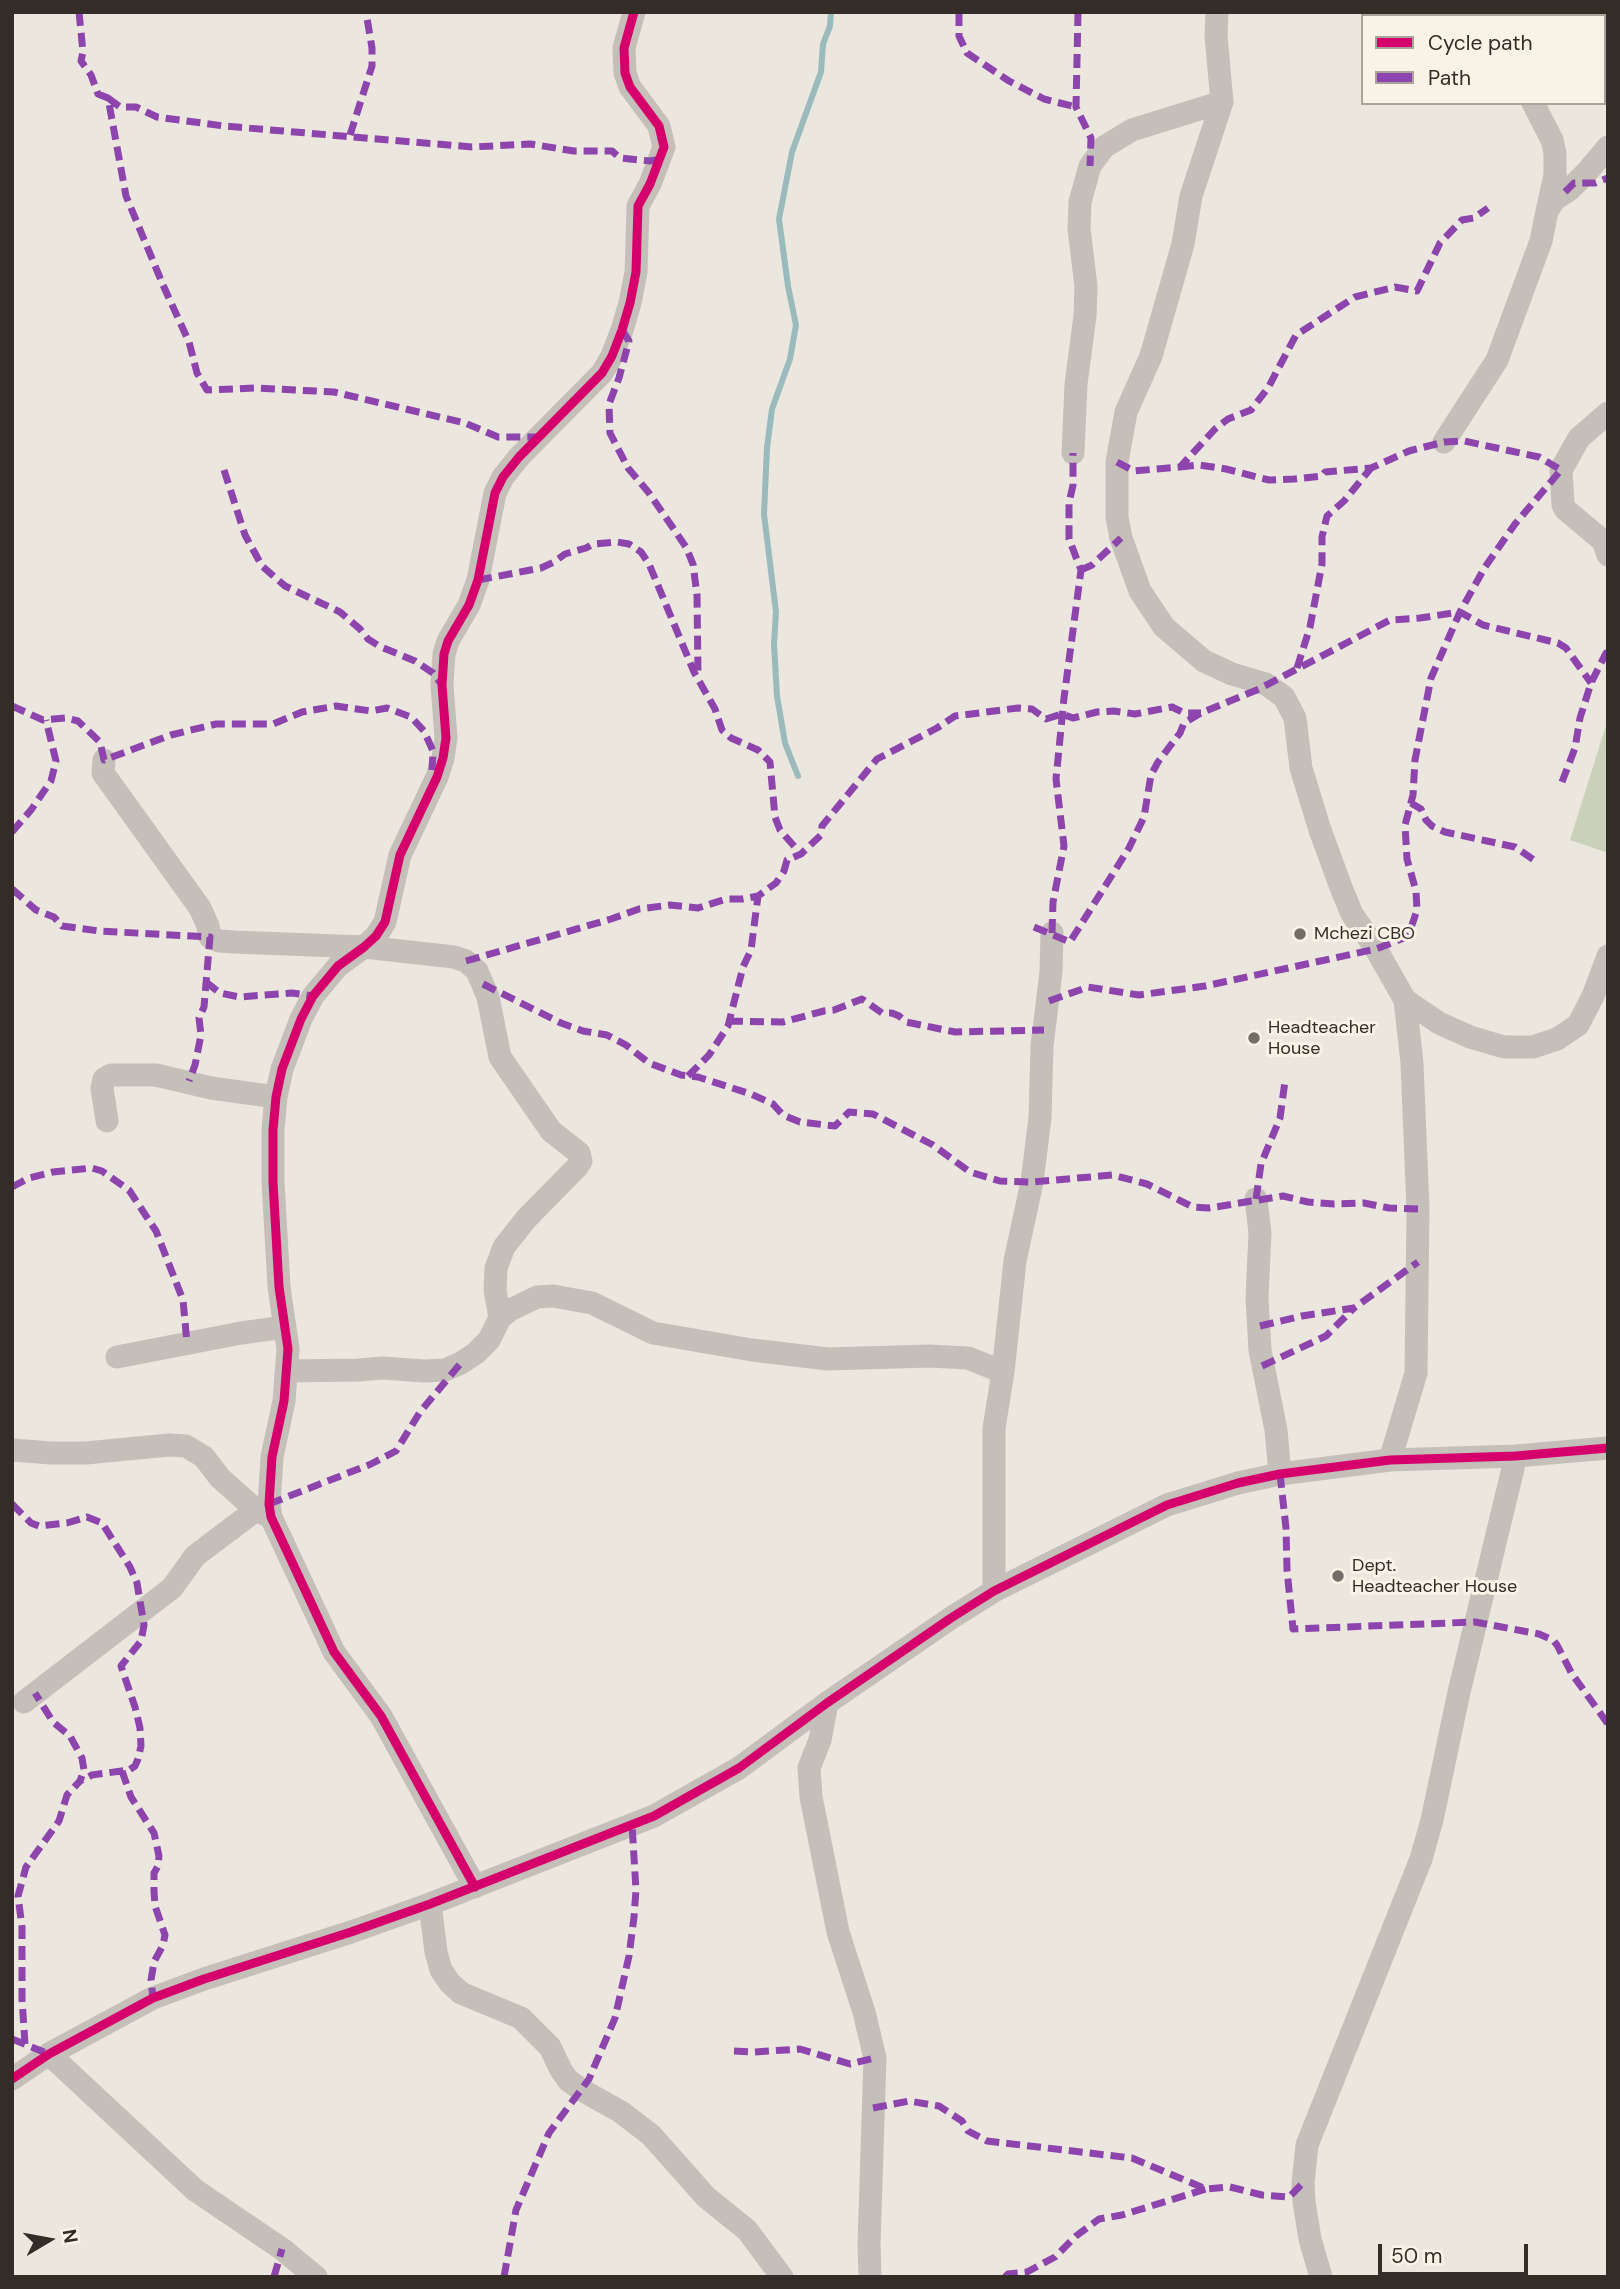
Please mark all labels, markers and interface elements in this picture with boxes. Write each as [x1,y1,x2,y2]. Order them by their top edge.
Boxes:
legend [1361,14,1606,105]
text: Cycle path [1428,29,1533,57]
text: Path [1428,64,1471,92]
place label: Mchezi CBO [1314,923,1415,945]
marker: Mchezi CBO [1292,926,1308,942]
place label: Headteacher House [1268,1017,1376,1060]
marker: Headteacher House [1246,1030,1262,1046]
place label: Dept. Headteacher House [1352,1555,1517,1598]
marker: Dept. Headteacher House [1330,1568,1346,1584]
north arrow [14,2205,84,2275]
text: N [57,2227,84,2245]
scale bar [1382,2230,1532,2274]
text: 50 m [1391,2242,1442,2270]

